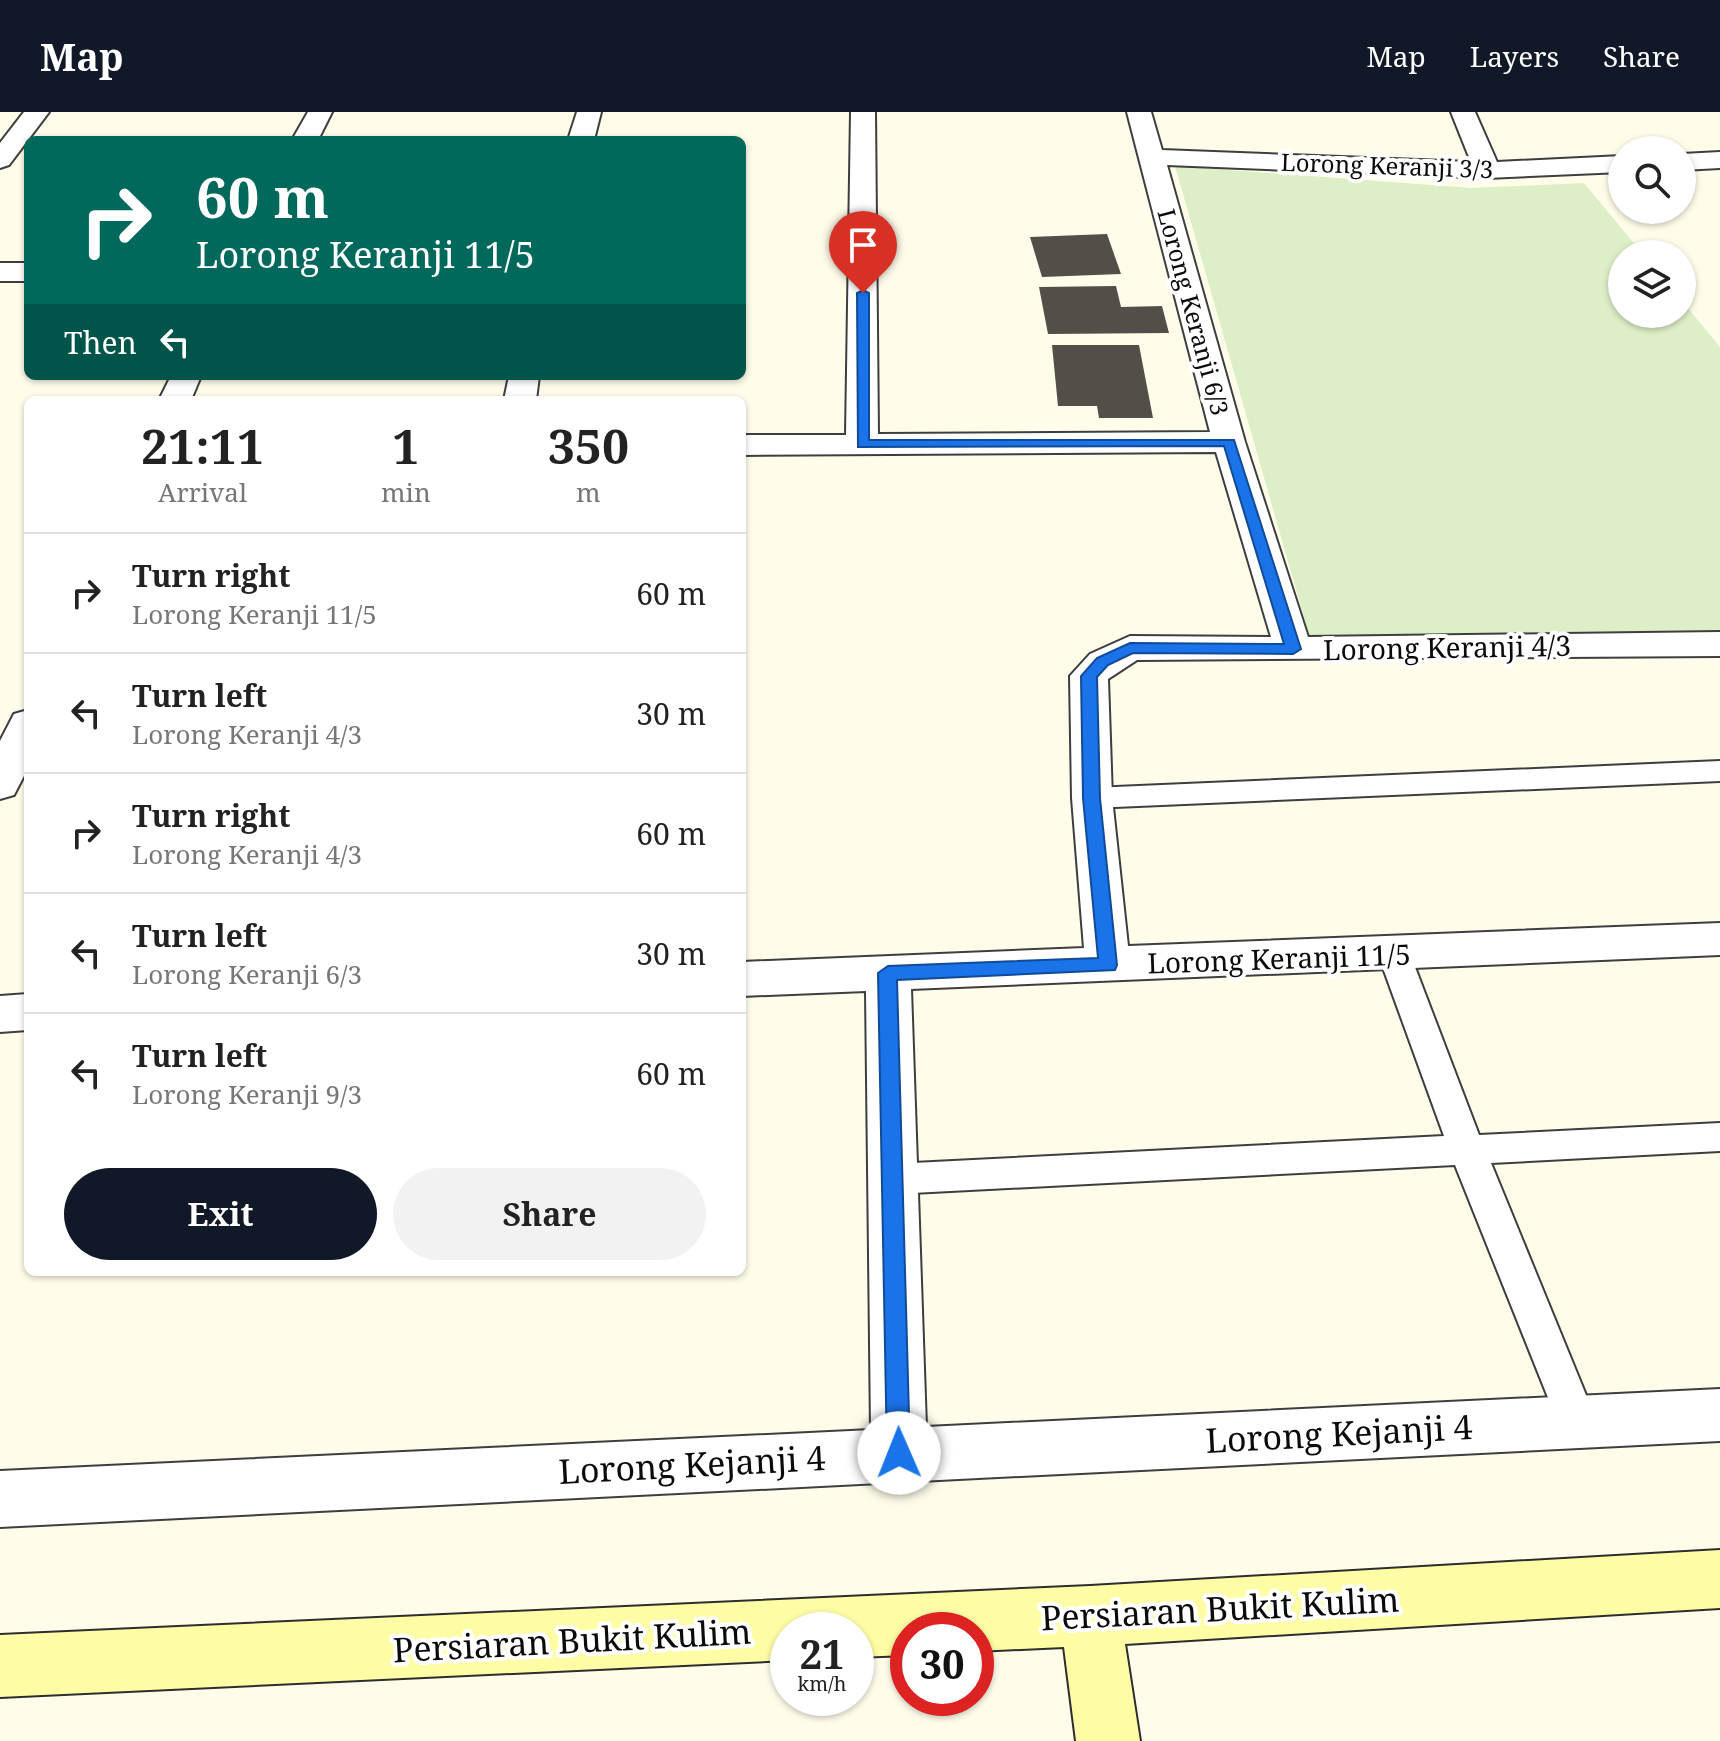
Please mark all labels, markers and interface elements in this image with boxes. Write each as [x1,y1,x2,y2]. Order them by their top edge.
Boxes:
text: Map [40,30,124,82]
text: Map [1367,37,1426,75]
text: Layers [1470,37,1559,75]
text: Share [1603,37,1680,75]
map controls [1608,136,1696,328]
button: search [1608,136,1696,224]
street label: Lorong Keranji 3/3 [1280,145,1494,185]
text: 60 m [196,158,329,234]
icon: right [64,168,168,272]
street label: Lorong Keranji 6/3 [1151,205,1237,419]
pin [829,211,897,293]
icon: arrive [841,223,885,267]
text: Lorong Keranji 11/5 [196,230,535,279]
button: layers [1608,240,1696,328]
icon: left [153,320,197,364]
text: Then [64,322,137,363]
text: 21:11 [141,413,264,478]
text: 1 [392,413,419,478]
text: 350 [548,413,629,478]
text: Arrival [158,474,247,510]
text: min [381,474,431,510]
text: m [576,474,601,510]
text: Turn right [132,555,290,596]
icon: right [64,571,108,615]
text: 60 m [636,573,706,614]
text: Lorong Keranji 11/5 [132,596,377,632]
street label: Lorong Keranji 4/3 [1323,626,1571,668]
text: Turn left [132,675,267,716]
icon: left [64,691,108,735]
text: 30 m [636,693,706,734]
text: Lorong Keranji 4/3 [132,716,362,752]
text: Turn right [132,795,290,836]
icon: right [64,811,108,855]
text: 60 m [636,813,706,854]
text: Lorong Keranji 4/3 [132,836,362,872]
text: Turn left [132,915,267,956]
icon: left [64,931,108,975]
text: 30 m [636,933,706,974]
street label: Lorong Keranji 11/5 [1147,934,1411,982]
text: Lorong Keranji 6/3 [132,956,362,992]
text: Turn left [132,1035,267,1076]
icon: left [64,1051,108,1095]
text: 60 m [636,1053,706,1094]
text: Lorong Keranji 9/3 [132,1076,362,1112]
button: Exit [64,1168,377,1260]
button: Share [393,1168,706,1260]
street label: Lorong Kejanji 4 [1204,1403,1474,1463]
position arrow [857,1411,941,1495]
street label: Lorong Kejanji 4 [557,1434,827,1494]
street label: Persiaran Bukit Kulim [1040,1576,1400,1640]
street label: Persiaran Bukit Kulim [392,1608,752,1672]
speed limit sign: 30 [890,1612,994,1716]
text: 21 [799,1626,845,1681]
text: km/h [797,1670,847,1697]

